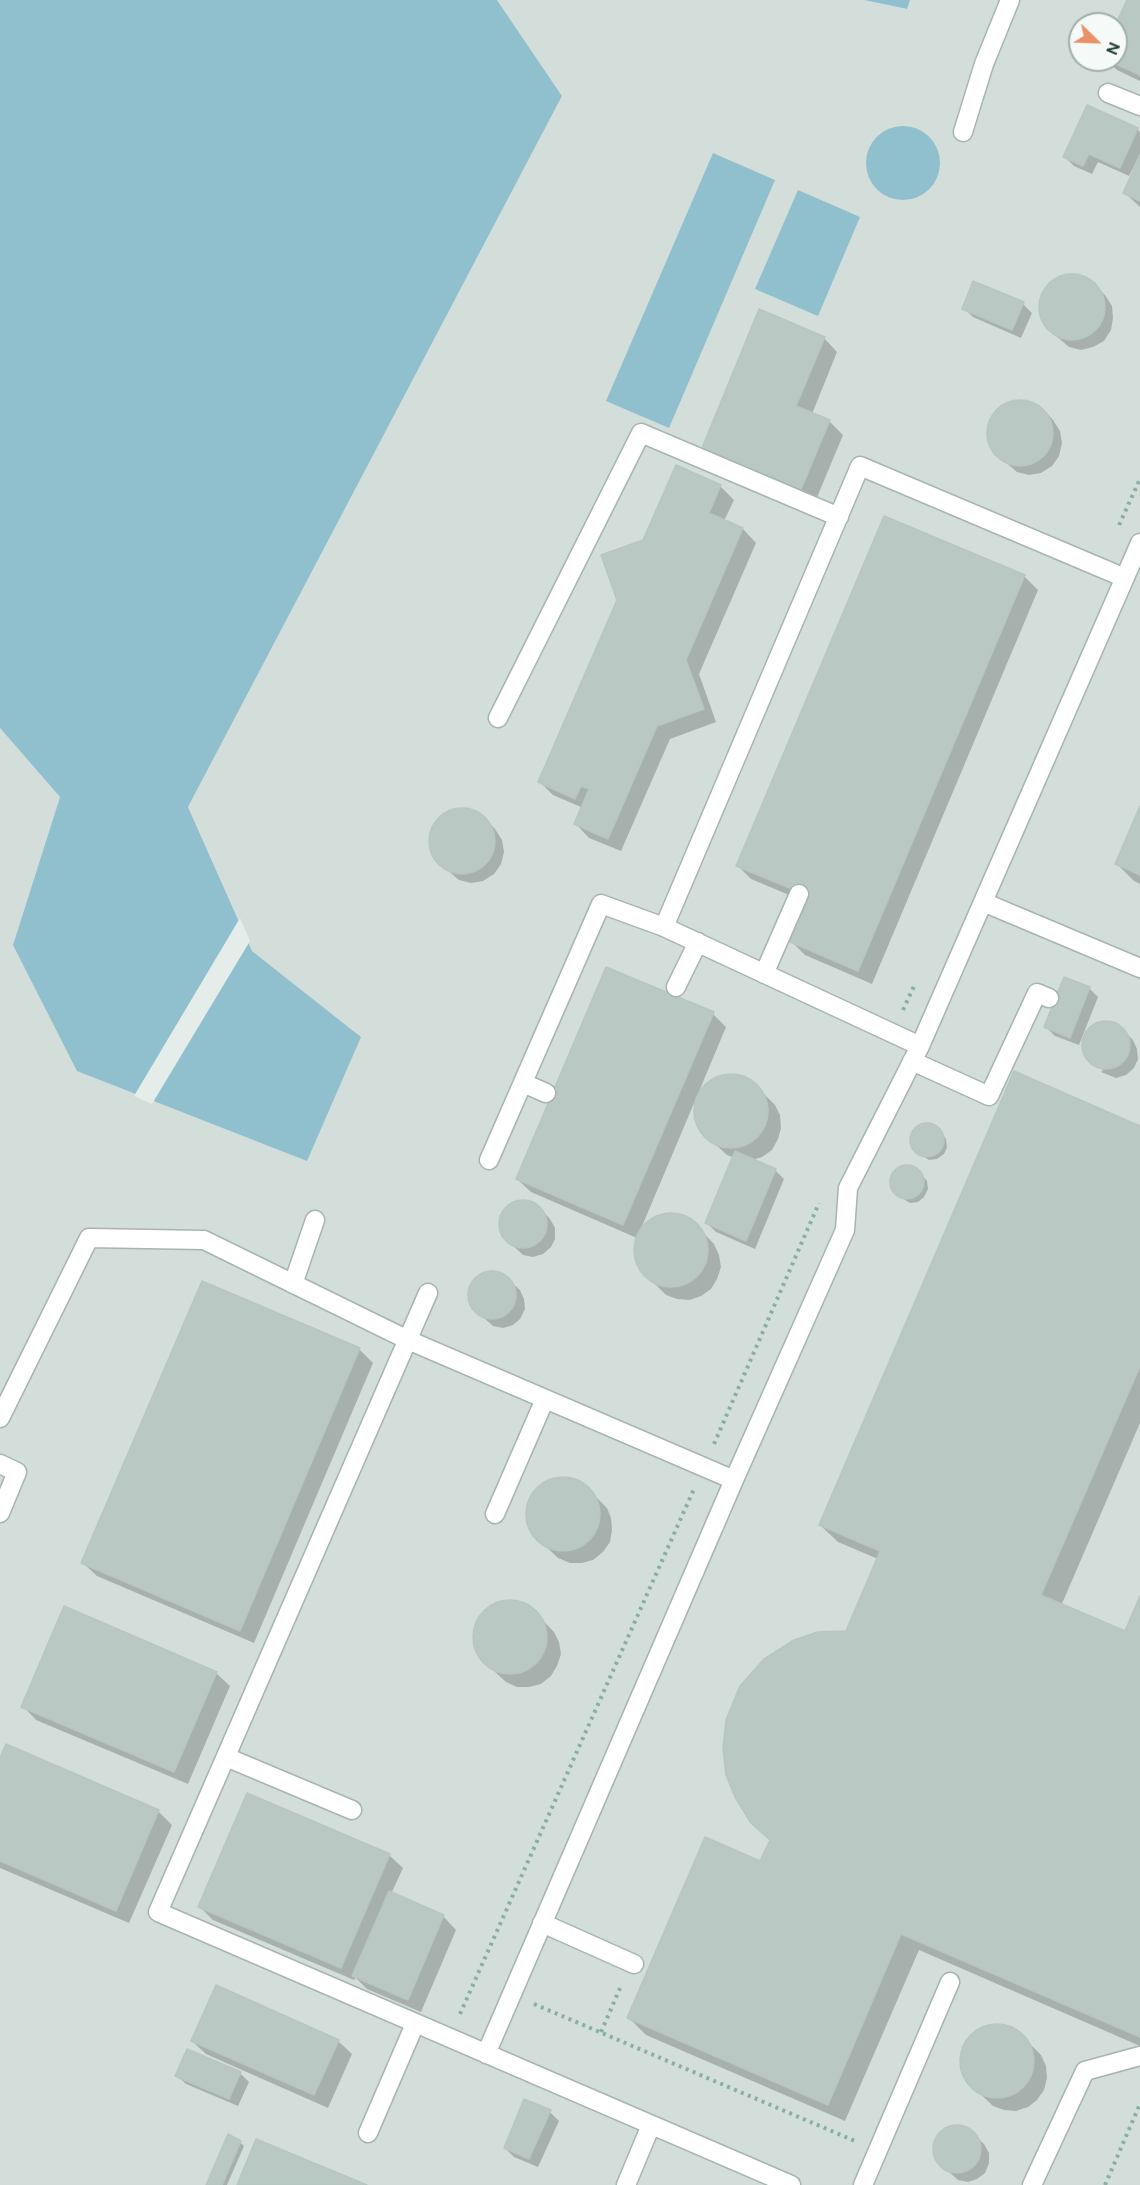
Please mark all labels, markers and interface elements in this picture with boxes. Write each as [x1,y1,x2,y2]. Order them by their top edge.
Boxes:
north arrow [1068,12,1128,72]
text: N [1101,39,1125,58]

